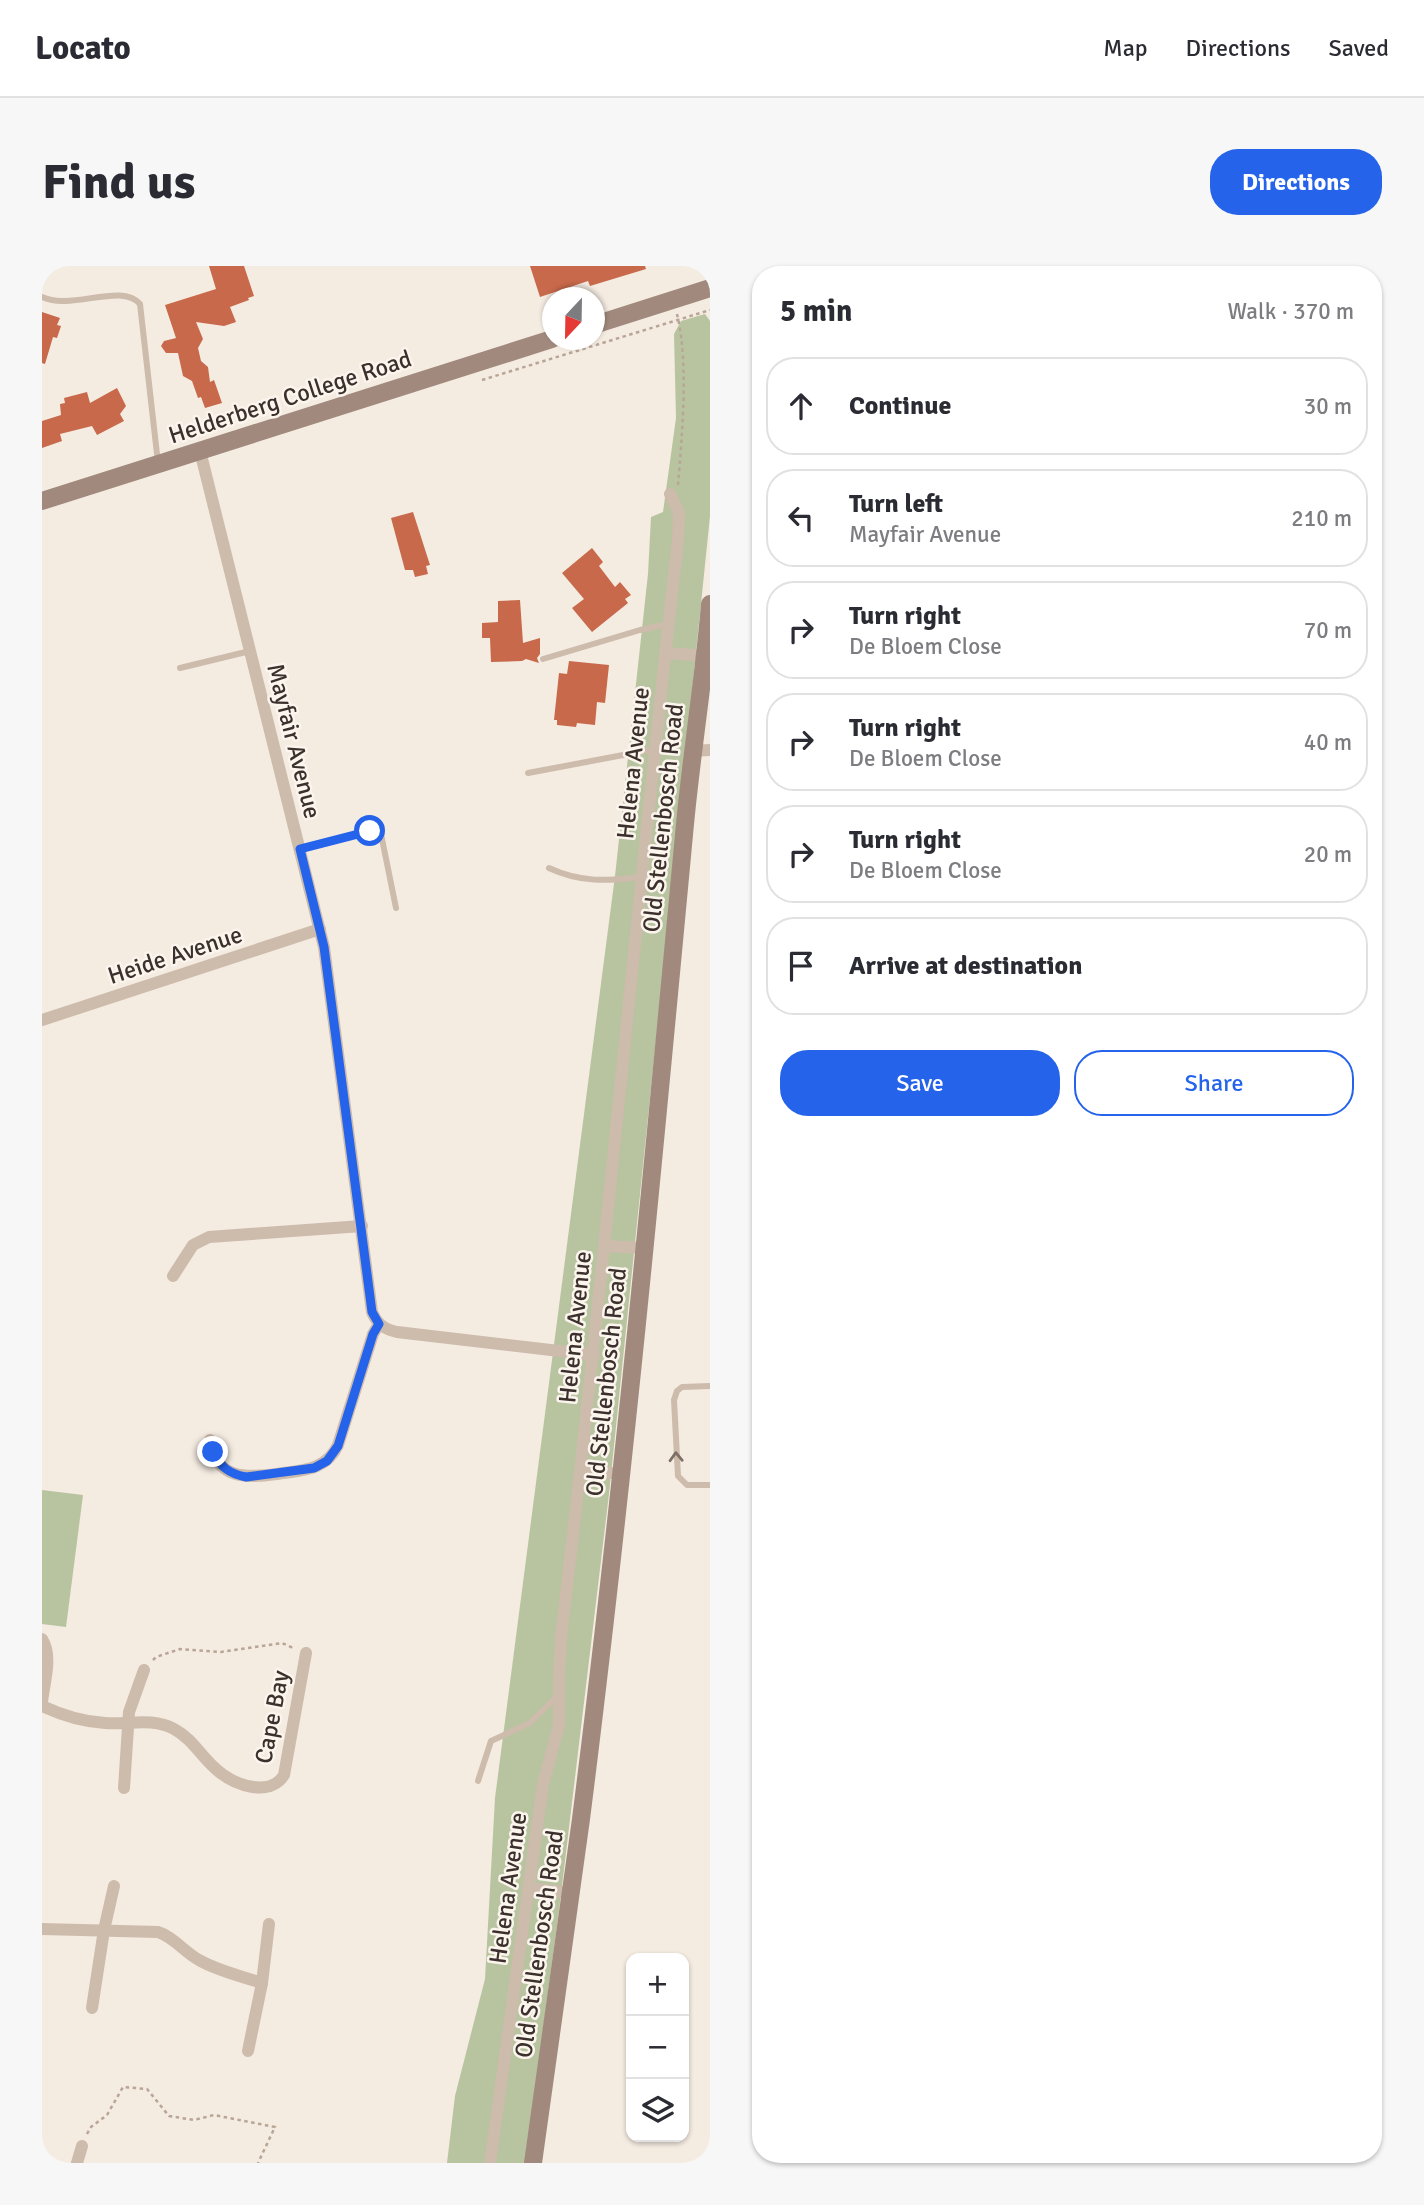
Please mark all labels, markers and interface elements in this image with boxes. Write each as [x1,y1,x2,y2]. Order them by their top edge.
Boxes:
text: Locato [35,28,131,69]
text: Map [1103,33,1148,63]
text: Directions [1186,33,1291,63]
text: Saved [1329,33,1389,63]
button: Directions [1210,149,1382,215]
text: Find us [42,152,195,212]
north arrow [542,287,605,350]
text: 5 min [780,293,852,330]
text: Walk · 370 m [1228,297,1354,326]
street label: Helderberg College Road [165,344,415,450]
icon: ahead [782,387,820,425]
text: Continue [849,390,951,422]
text: 30 m [1304,392,1352,421]
text: Turn left [849,488,943,520]
icon: left [782,499,820,537]
text: 210 m [1291,504,1352,533]
text: Mayfair Avenue [849,520,1001,549]
text: Turn right [849,600,961,632]
icon: right [782,611,820,649]
text: 70 m [1304,616,1352,645]
text: De Bloem Close [849,632,1002,661]
street label: Mayfair Avenue [260,660,328,822]
street label: Helena Avenue [610,686,656,840]
street label: Old Stellenbosch Road [636,702,690,934]
text: Turn right [849,712,961,744]
icon: right [782,723,820,761]
text: 40 m [1304,728,1352,757]
text: De Bloem Close [849,744,1002,773]
route start [354,815,385,846]
text: Turn right [849,824,961,856]
icon: right [782,835,820,873]
text: 20 m [1304,840,1352,869]
text: De Bloem Close [849,856,1002,885]
street label: Heide Avenue [104,919,246,991]
icon: arrive [782,947,820,985]
text: Arrive at destination [849,950,1082,982]
button: Save [780,1050,1060,1116]
button: Share [1074,1050,1354,1116]
street label: Helena Avenue [552,1250,598,1404]
street label: Old Stellenbosch Road [579,1266,633,1498]
route end [197,1436,228,1467]
one-way arrow [669,1451,684,1462]
street label: Cape Bay [248,1668,296,1766]
street label: Helena Avenue [483,1810,533,1966]
street label: Old Stellenbosch Road [508,1828,570,2060]
map controls [626,1953,689,2142]
button: + [626,1953,689,2016]
button: − [626,2016,689,2079]
button: layers [626,2079,689,2142]

